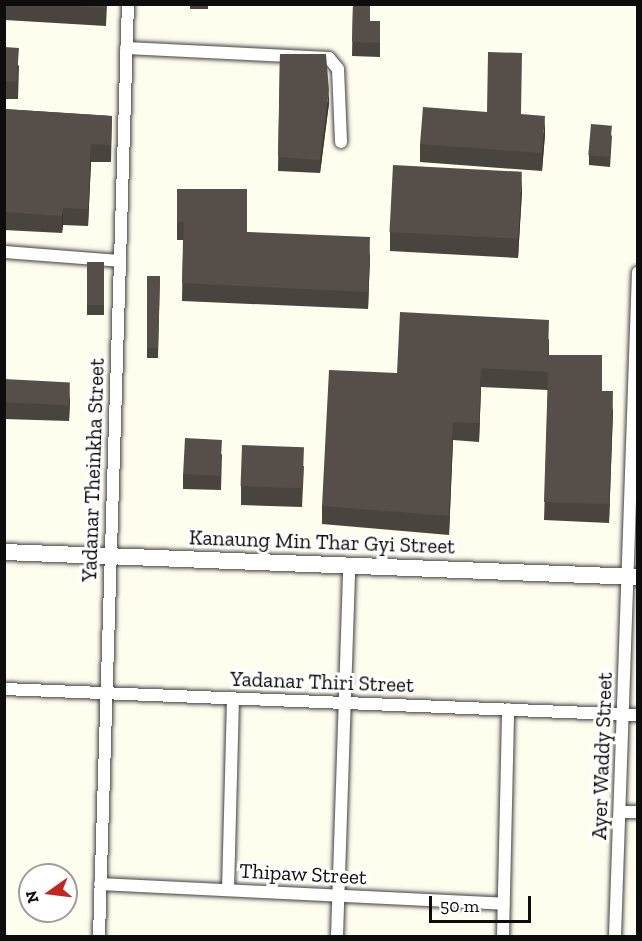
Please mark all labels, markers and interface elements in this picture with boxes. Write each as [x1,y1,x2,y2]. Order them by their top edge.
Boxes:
street label: Yadanar Theinkha Street [76,357,110,583]
street label: Kanaung Min Thar Gyi Street [188,525,456,559]
street label: Yadanar Thiri Street [229,666,415,698]
street label: Ayer Waddy Street [586,671,618,841]
street label: Thipaw Street [238,858,368,890]
north arrow [18,863,78,923]
scale bar [432,884,534,922]
text: N [21,889,43,905]
text: 50 m [440,895,479,917]

